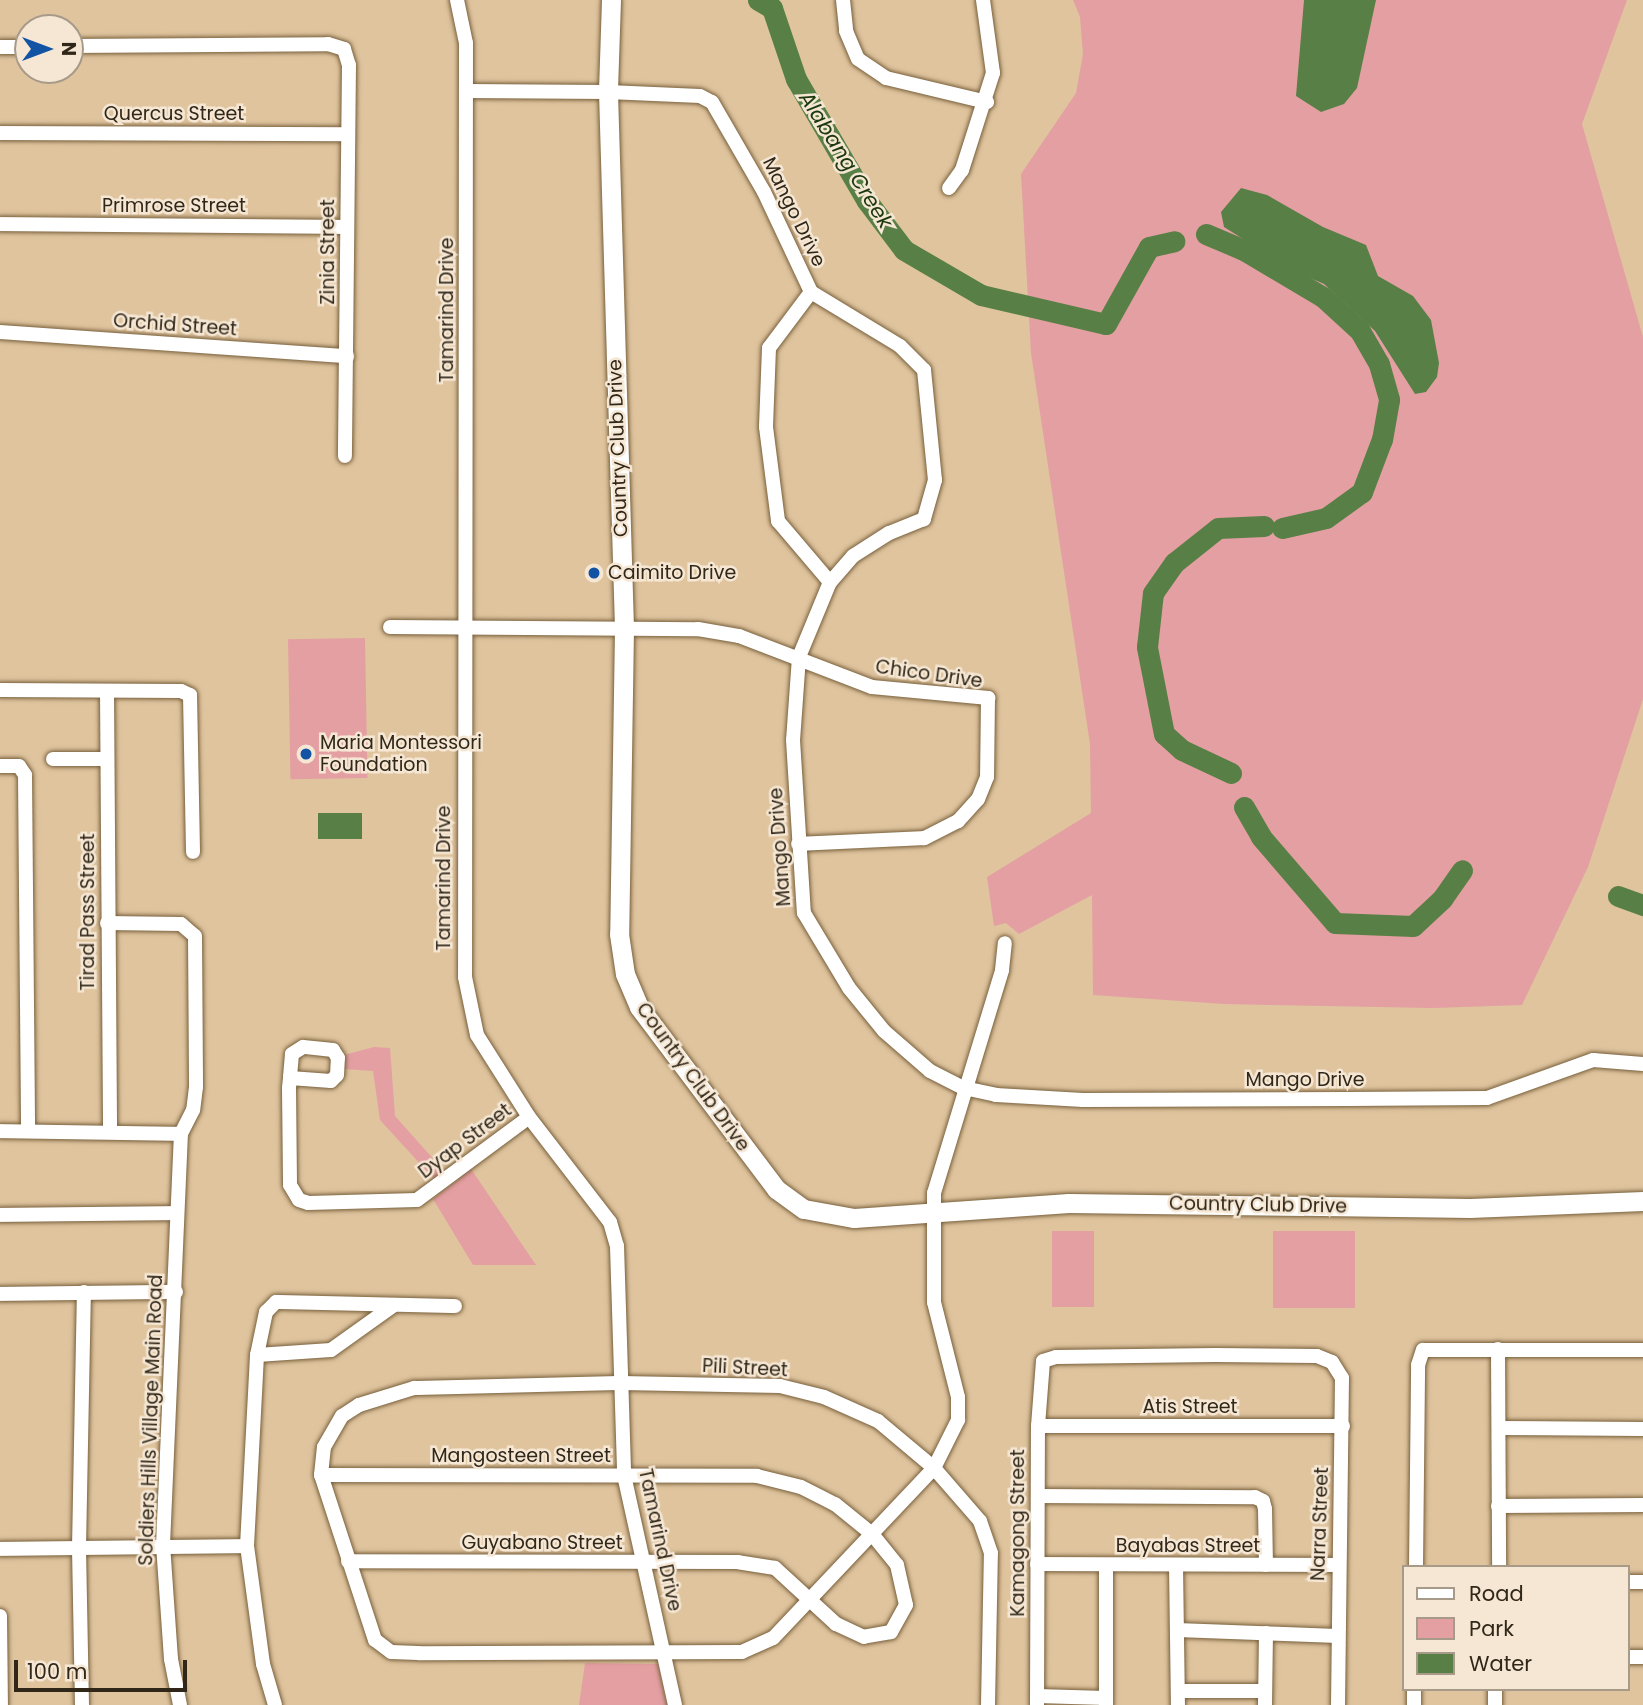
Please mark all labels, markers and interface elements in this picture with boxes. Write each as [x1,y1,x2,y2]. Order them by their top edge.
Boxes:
north arrow [14,14,84,84]
text: N [55,42,82,56]
water label: Alabang Creek [794,87,898,233]
street label: Quercus Street [104,103,244,125]
street label: Mango Drive [758,153,830,271]
street label: Primrose Street [102,195,246,217]
street label: Zinia Street [317,199,339,305]
street label: Tamarind Drive [436,237,458,383]
street label: Orchid Street [112,309,238,341]
street label: Country Club Drive [604,359,632,537]
place label: Caimito Drive [608,562,736,584]
marker: Caimito Drive [586,565,602,581]
street label: Chico Drive [874,655,984,693]
place label: Maria Montessori Foundation [320,732,482,776]
marker: Maria Montessori Foundation [298,746,314,762]
street label: Mango Drive [764,787,796,907]
street label: Tamarind Drive [433,805,455,951]
street label: Tirad Pass Street [77,833,99,991]
street label: Country Club Drive [631,998,755,1156]
street label: Mango Drive [1245,1069,1365,1091]
street label: Dyap Street [414,1099,516,1183]
street label: Country Club Drive [1169,1192,1347,1218]
street label: Soldiers Hills Village Main Road [135,1274,167,1566]
street label: Pili Street [702,1354,788,1382]
street label: Atis Street [1142,1396,1238,1418]
street label: Mangosteen Street [431,1445,611,1467]
street label: Kamagong Street [1007,1449,1029,1617]
street label: Tamarind Drive [634,1467,686,1613]
street label: Narra Street [1307,1467,1333,1581]
street label: Guyabano Street [461,1532,623,1554]
street label: Bayabas Street [1116,1535,1260,1557]
legend [1402,1565,1629,1691]
text: Road [1469,1579,1524,1608]
text: Park [1469,1614,1514,1643]
scale bar [18,1646,191,1690]
text: Water [1469,1649,1532,1678]
text: 100 m [27,1657,87,1686]

